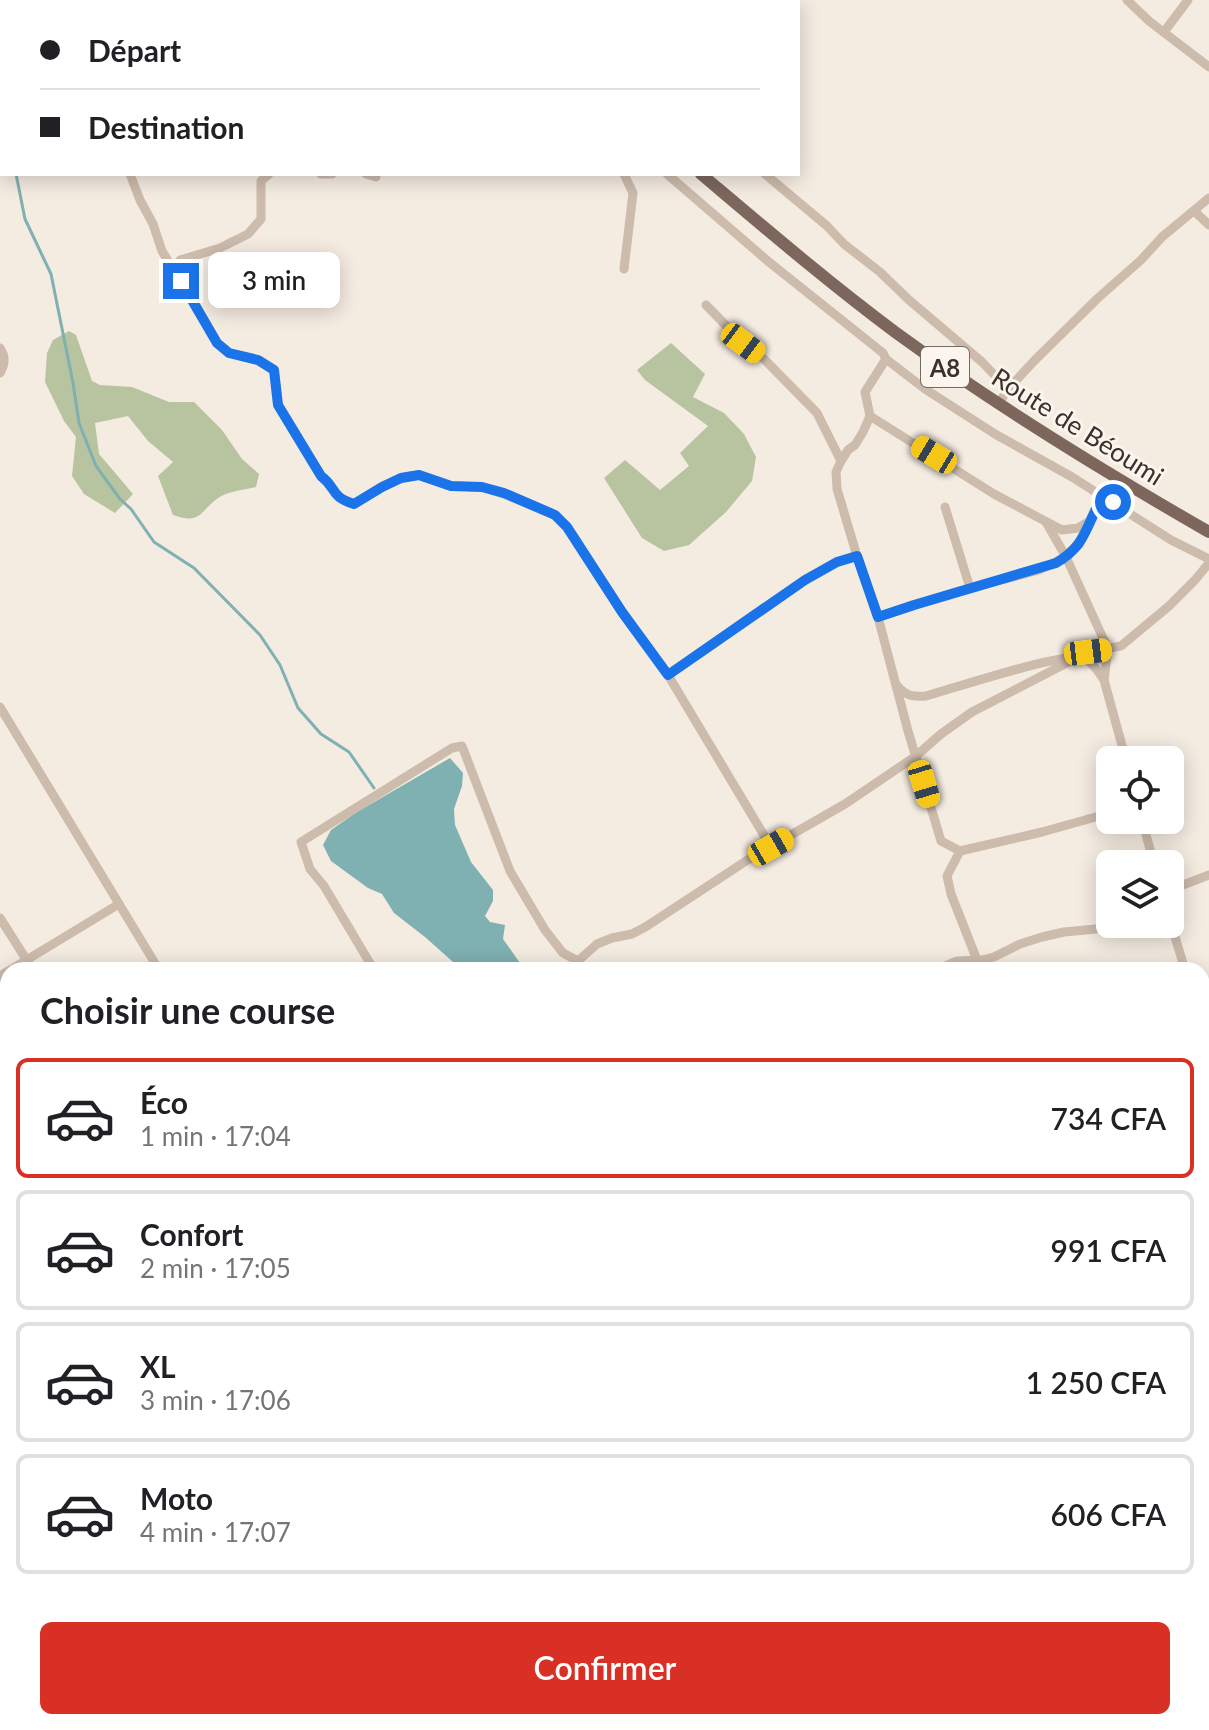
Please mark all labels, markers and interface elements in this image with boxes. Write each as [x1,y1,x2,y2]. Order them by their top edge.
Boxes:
text: Départ [88,32,181,68]
text: Destination [88,109,245,145]
callout: 3 min [209,253,341,309]
route end [163,263,199,299]
text: 3 min [242,264,306,296]
car [717,319,769,367]
road number: A8 [921,347,969,387]
street label: Route de Béoumi [986,360,1170,492]
car [907,432,961,478]
route start [1095,484,1131,520]
car [1063,637,1113,667]
map controls [1096,746,1184,938]
button: locate [1096,746,1184,834]
car [906,758,942,810]
car [744,825,798,869]
button: layers [1096,850,1184,938]
text: Choisir une course [40,988,335,1032]
icon: car [44,1082,116,1154]
text: Éco [140,1084,188,1120]
text: 734 CFA [1051,1100,1166,1136]
text: 1 min · 17:04 [140,1120,291,1152]
icon: car [44,1214,116,1286]
text: Confort [140,1216,243,1252]
text: 991 CFA [1051,1232,1166,1268]
text: 2 min · 17:05 [140,1252,291,1284]
icon: car [44,1346,116,1418]
text: XL [140,1348,176,1384]
text: 1 250 CFA [1026,1364,1166,1400]
text: 3 min · 17:06 [140,1384,291,1416]
icon: car [44,1478,116,1550]
text: Moto [140,1480,213,1516]
text: 606 CFA [1051,1496,1166,1532]
text: 4 min · 17:07 [140,1516,291,1548]
button: Confirmer [40,1622,1170,1714]

